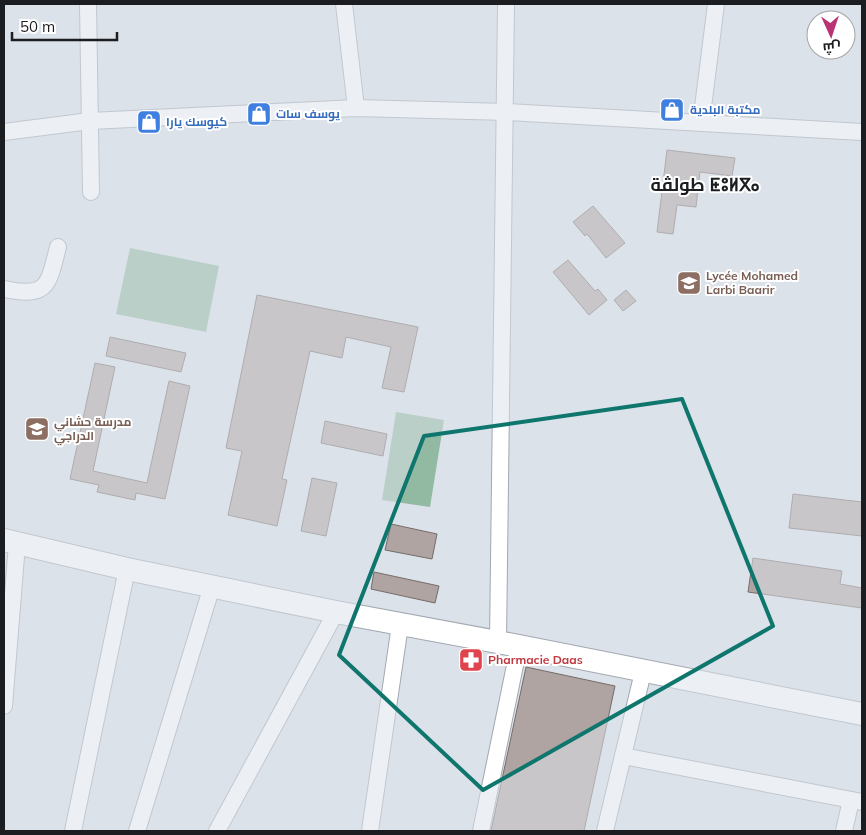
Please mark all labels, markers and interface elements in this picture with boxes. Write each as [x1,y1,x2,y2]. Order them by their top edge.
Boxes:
scale bar [12,10,118,42]
north arrow [806,10,856,60]
text: 50 m [20,17,55,36]
text: ش [822,39,841,57]
shop icon: مكتبة البلدية [659,97,685,123]
shop icon: يوسف سات [246,101,272,127]
place label: مكتبة البلدية [690,102,761,117]
place label: يوسف سات [276,106,341,122]
shop icon: كيوسك يارا [136,109,162,135]
place label: كيوسك يارا [166,114,227,130]
district label: طولڤة ⵟⵓⵍⴳⴰ [650,173,760,196]
place label: Lycée Mohamed Larbi Baarir [706,268,798,297]
school or university icon: Lycée Mohamed Larbi Baarir [676,270,702,296]
place label: مدرسة حشاني الدراجي [54,414,131,446]
school or university icon: مدرسة حشاني الدراجي [24,416,50,442]
pharmacy icon: Pharmacie Daas [458,647,484,673]
place label: Pharmacie Daas [488,652,583,667]

